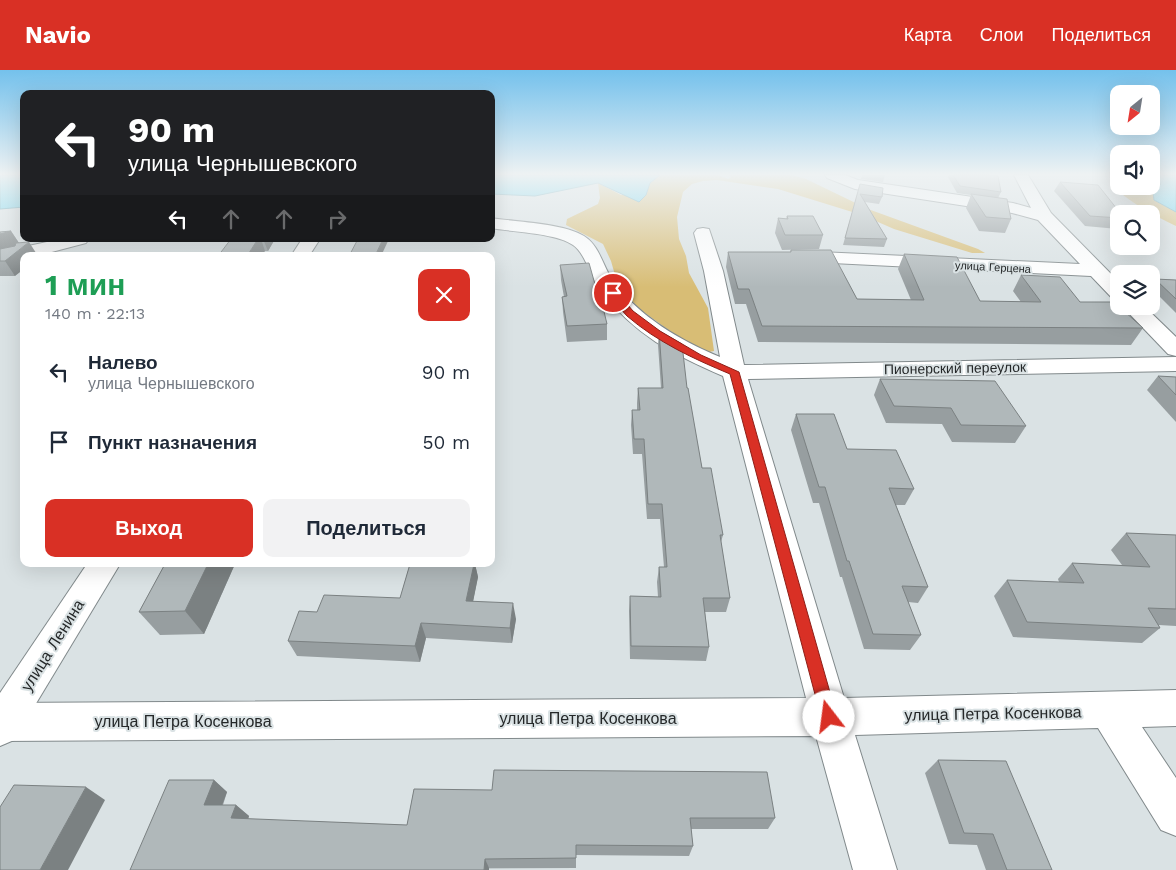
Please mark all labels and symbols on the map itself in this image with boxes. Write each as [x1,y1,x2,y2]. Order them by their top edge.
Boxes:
north arrow [1110,85,1160,135]
street label: улица Герцена [955,259,1032,276]
pin [592,272,634,314]
street label: Пионерский переулок [884,359,1027,377]
street label: улица Ленина [17,596,88,695]
position arrow [802,690,854,742]
street label: улица Петра Косенкова [904,702,1082,725]
street label: улица Петра Косенкова [499,709,677,728]
street label: улица Петра Косенкова [94,712,272,731]

